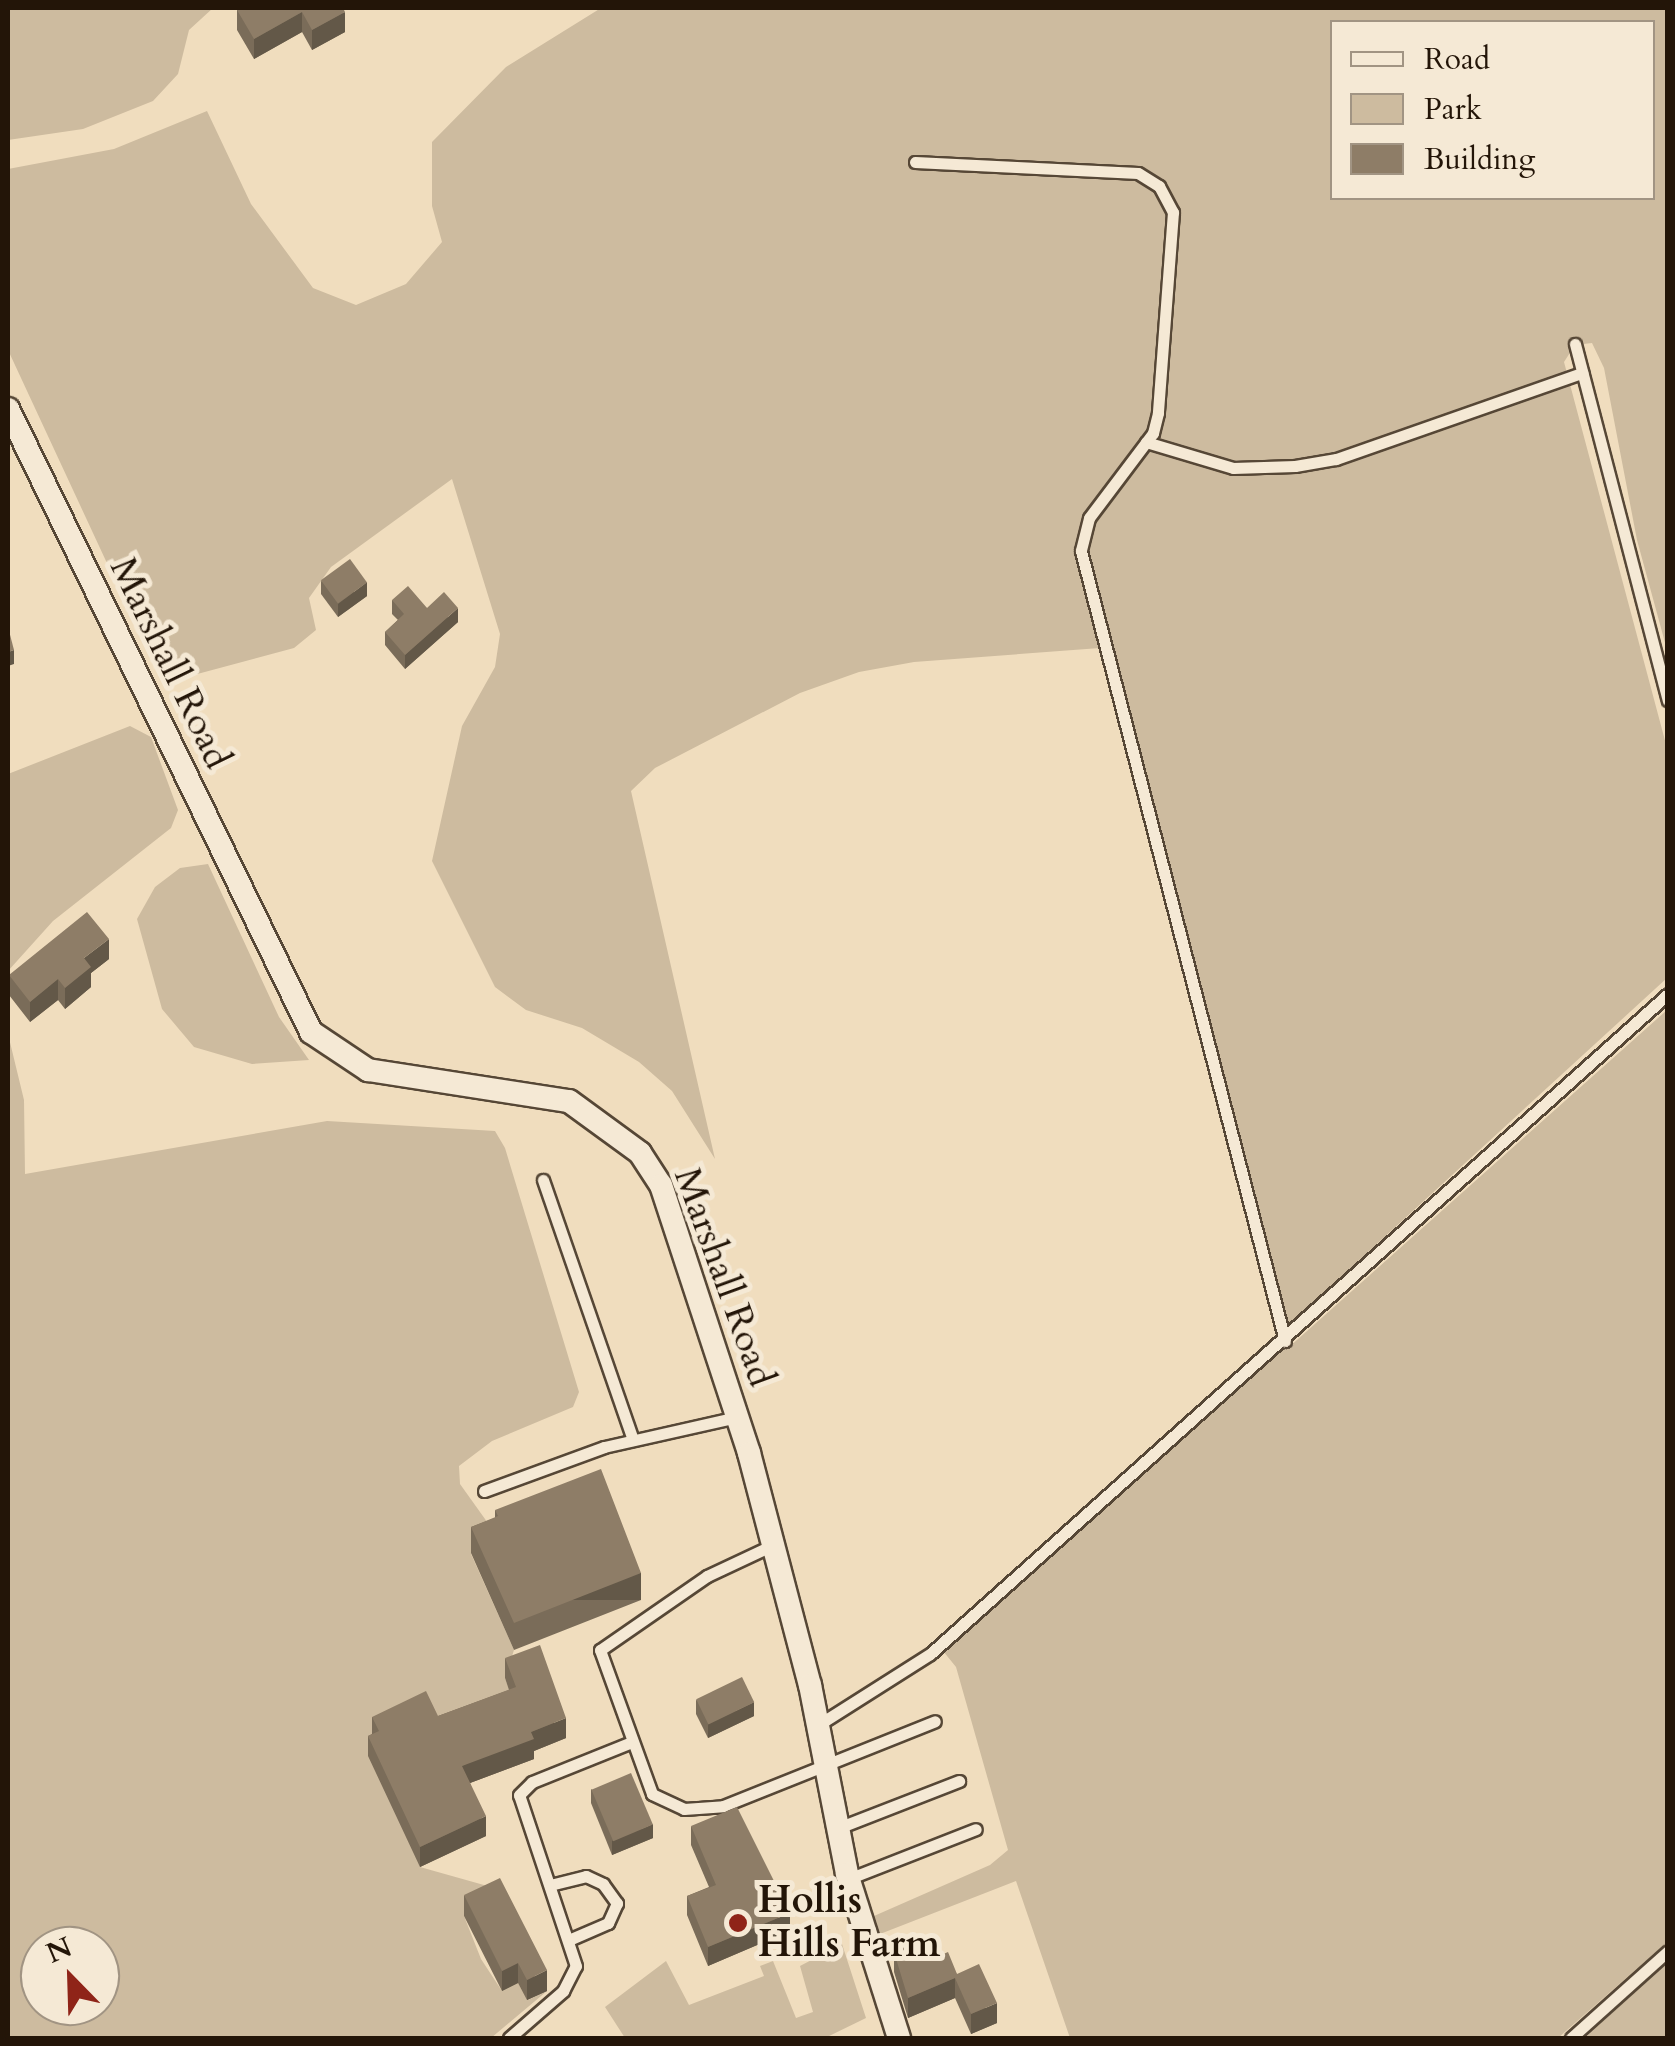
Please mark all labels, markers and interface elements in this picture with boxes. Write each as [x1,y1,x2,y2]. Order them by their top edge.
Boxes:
legend [1330,20,1655,200]
text: Road [1424,39,1490,80]
text: Park [1424,89,1482,130]
text: Building [1424,139,1535,180]
street label: Marshall Road [99,550,241,776]
street label: Marshall Road [663,1162,785,1392]
place label: Hollis Hills Farm [758,1878,940,1968]
marker: Hollis Hills Farm [727,1912,749,1934]
north arrow [20,1926,120,2026]
text: N [40,1928,78,1972]

